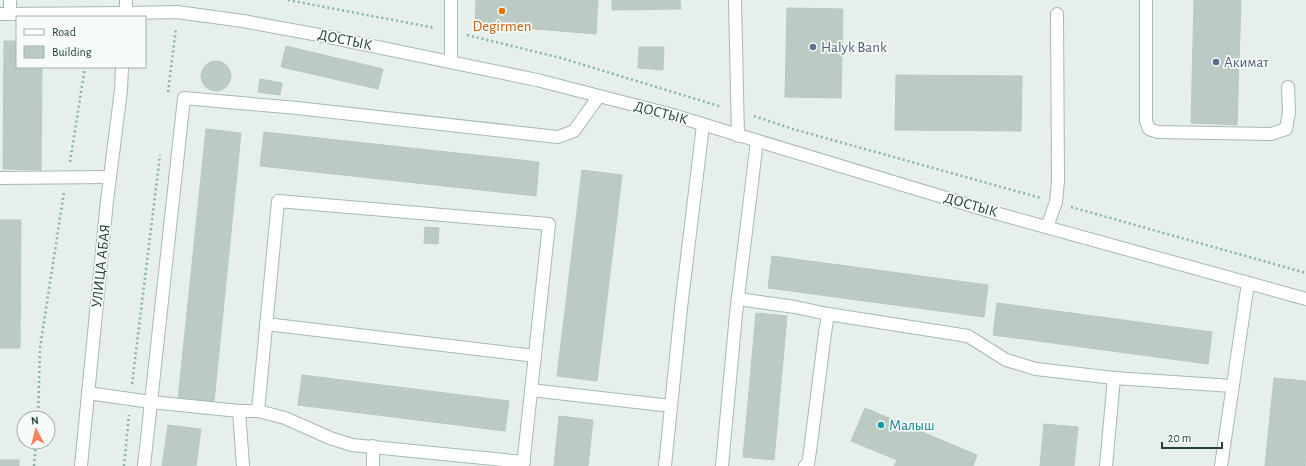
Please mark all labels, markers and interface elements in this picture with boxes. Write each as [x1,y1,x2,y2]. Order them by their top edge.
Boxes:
marker: Degirmen [497,6,507,16]
legend [16,16,146,68]
place label: Degirmen [473,19,531,34]
text: Road [52,26,76,38]
street label: ДОСТЫК [317,27,374,53]
place label: Halyk Bank [821,40,887,55]
marker: Halyk Bank [808,42,818,52]
text: Building [52,46,92,58]
place label: Акимат [1224,55,1269,70]
marker: Акимат [1211,57,1221,67]
street label: ДОСТЫК [632,99,690,127]
street label: ДОСТЫК [942,190,1000,220]
street label: УЛИЦА АБАЯ [89,224,113,308]
north arrow [16,410,56,450]
text: N [30,415,39,426]
place label: Малыш [889,418,935,433]
marker: Малыш [876,420,886,430]
scale bar [1162,424,1222,450]
text: 20 m [1168,432,1191,444]

